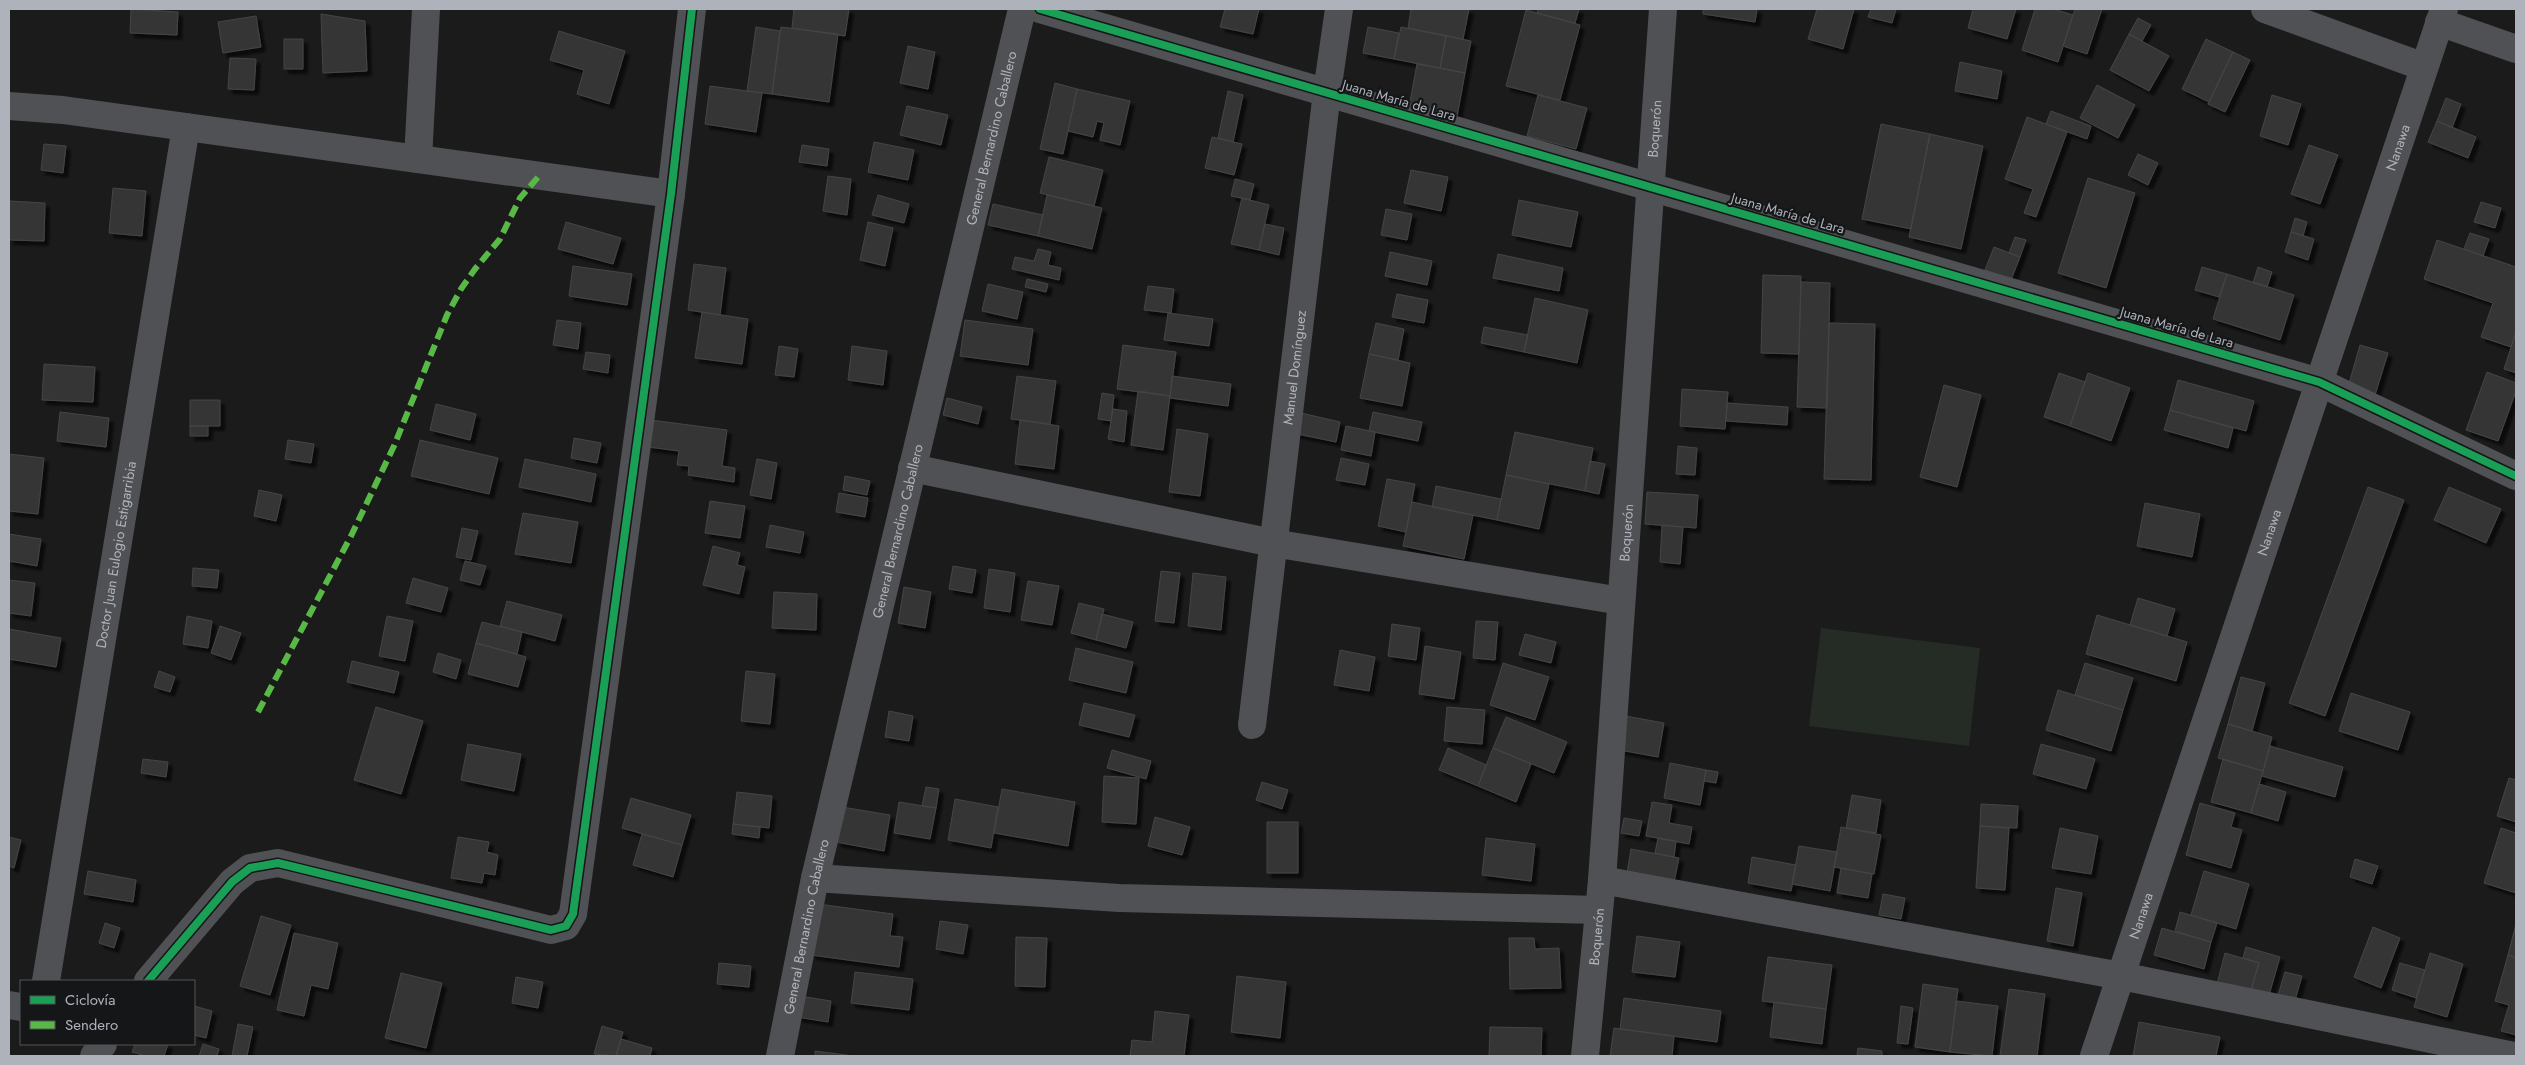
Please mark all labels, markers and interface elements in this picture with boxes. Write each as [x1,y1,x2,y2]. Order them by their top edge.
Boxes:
street label: General Bernardino Caballero [961,49,1022,227]
street label: Juana María de Lara [1338,74,1458,126]
street label: Boquerón [1643,99,1667,158]
street label: Nanawa [2381,122,2415,173]
street label: Juana María de Lara [1727,187,1847,239]
street label: Juana María de Lara [2116,301,2236,353]
street label: Manuel Domínguez [1278,309,1311,426]
street label: General Bernardino Caballero [867,442,928,620]
street label: Doctor Juan Eulogio Estigarribia [91,460,141,650]
street label: Boquerón [1614,503,1638,562]
street label: Nanawa [2252,507,2286,558]
street label: General Bernardino Caballero [778,837,834,1016]
street label: Nanawa [2124,890,2158,942]
street label: Boquerón [1584,907,1609,966]
legend [20,980,195,1045]
text: Ciclovía [65,989,115,1011]
text: Sendero [65,1014,118,1036]

